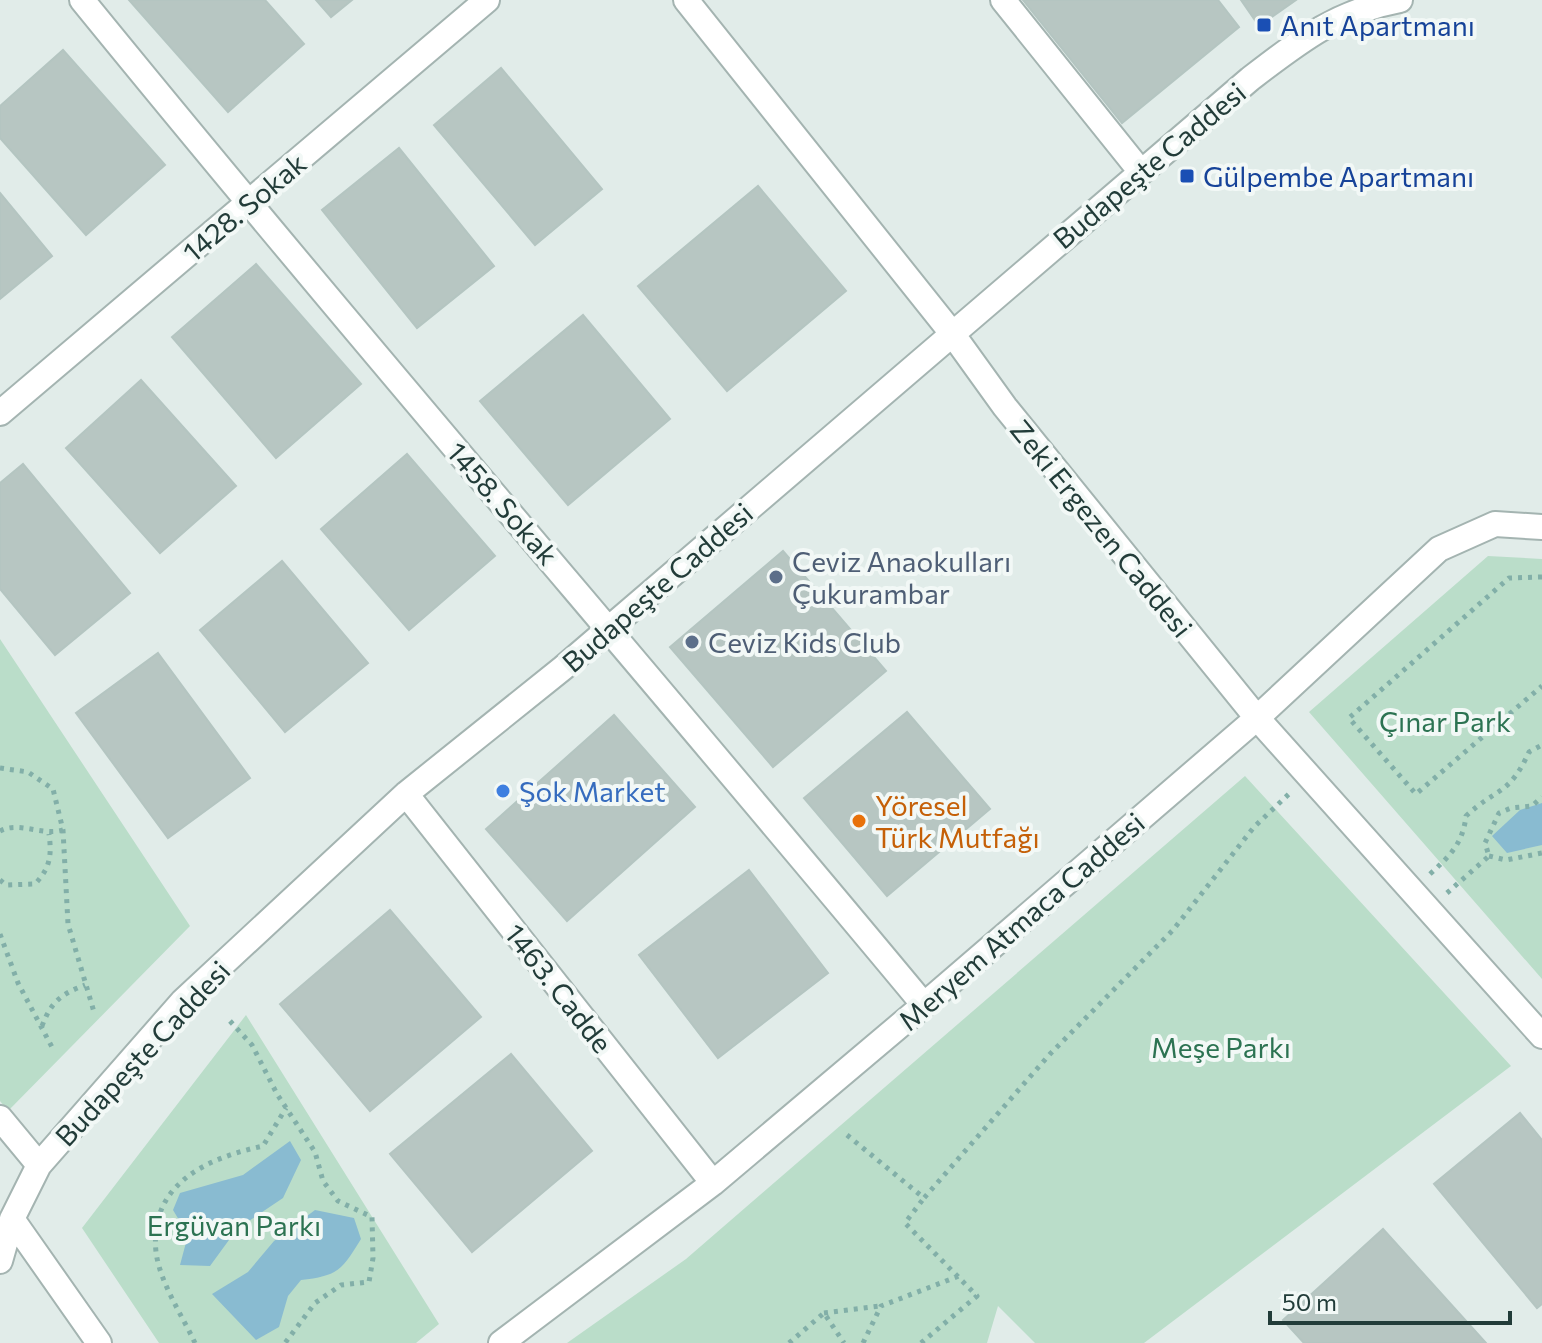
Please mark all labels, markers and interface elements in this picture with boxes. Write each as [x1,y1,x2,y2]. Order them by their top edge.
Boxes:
place label: Anıt Apartmanı [1280,8,1475,42]
marker: Anıt Apartmanı [1255,16,1273,34]
street label: Budapeşte Caddesi [1046,75,1252,255]
street label: 1428. Sokak [175,146,313,268]
place label: Gülpembe Apartmanı [1203,159,1474,193]
marker: Gülpembe Apartmanı [1178,167,1196,185]
street label: Zeki Ergezen Caddesi [1004,413,1200,643]
street label: 1458. Sokak [440,435,566,571]
street label: Budapeşte Caddesi [555,495,759,679]
place label: Ceviz Anaokulları Çukurambar [792,544,1011,610]
marker: Ceviz Anaokulları Çukurambar [767,568,785,586]
place label: Ceviz Kids Club [708,625,901,659]
marker: Ceviz Kids Club [683,633,701,651]
park label: Çınar Park [1379,704,1511,738]
place label: Şok Market [519,774,666,808]
marker: Şok Market [494,782,512,800]
place label: Yöresel Türk Mutfağı [875,788,1040,854]
street label: Meryem Atmaca Caddesi [891,805,1151,1037]
marker: Yöresel Türk Mutfağı [850,812,868,830]
street label: 1463. Cadde [498,917,620,1059]
street label: Budapeşte Caddesi [47,953,237,1153]
park label: Meşe Parkı [1151,1030,1291,1064]
park label: Ergüvan Parkı [147,1208,321,1242]
scale bar [1270,1275,1510,1325]
text: 50 m [1282,1287,1337,1316]

